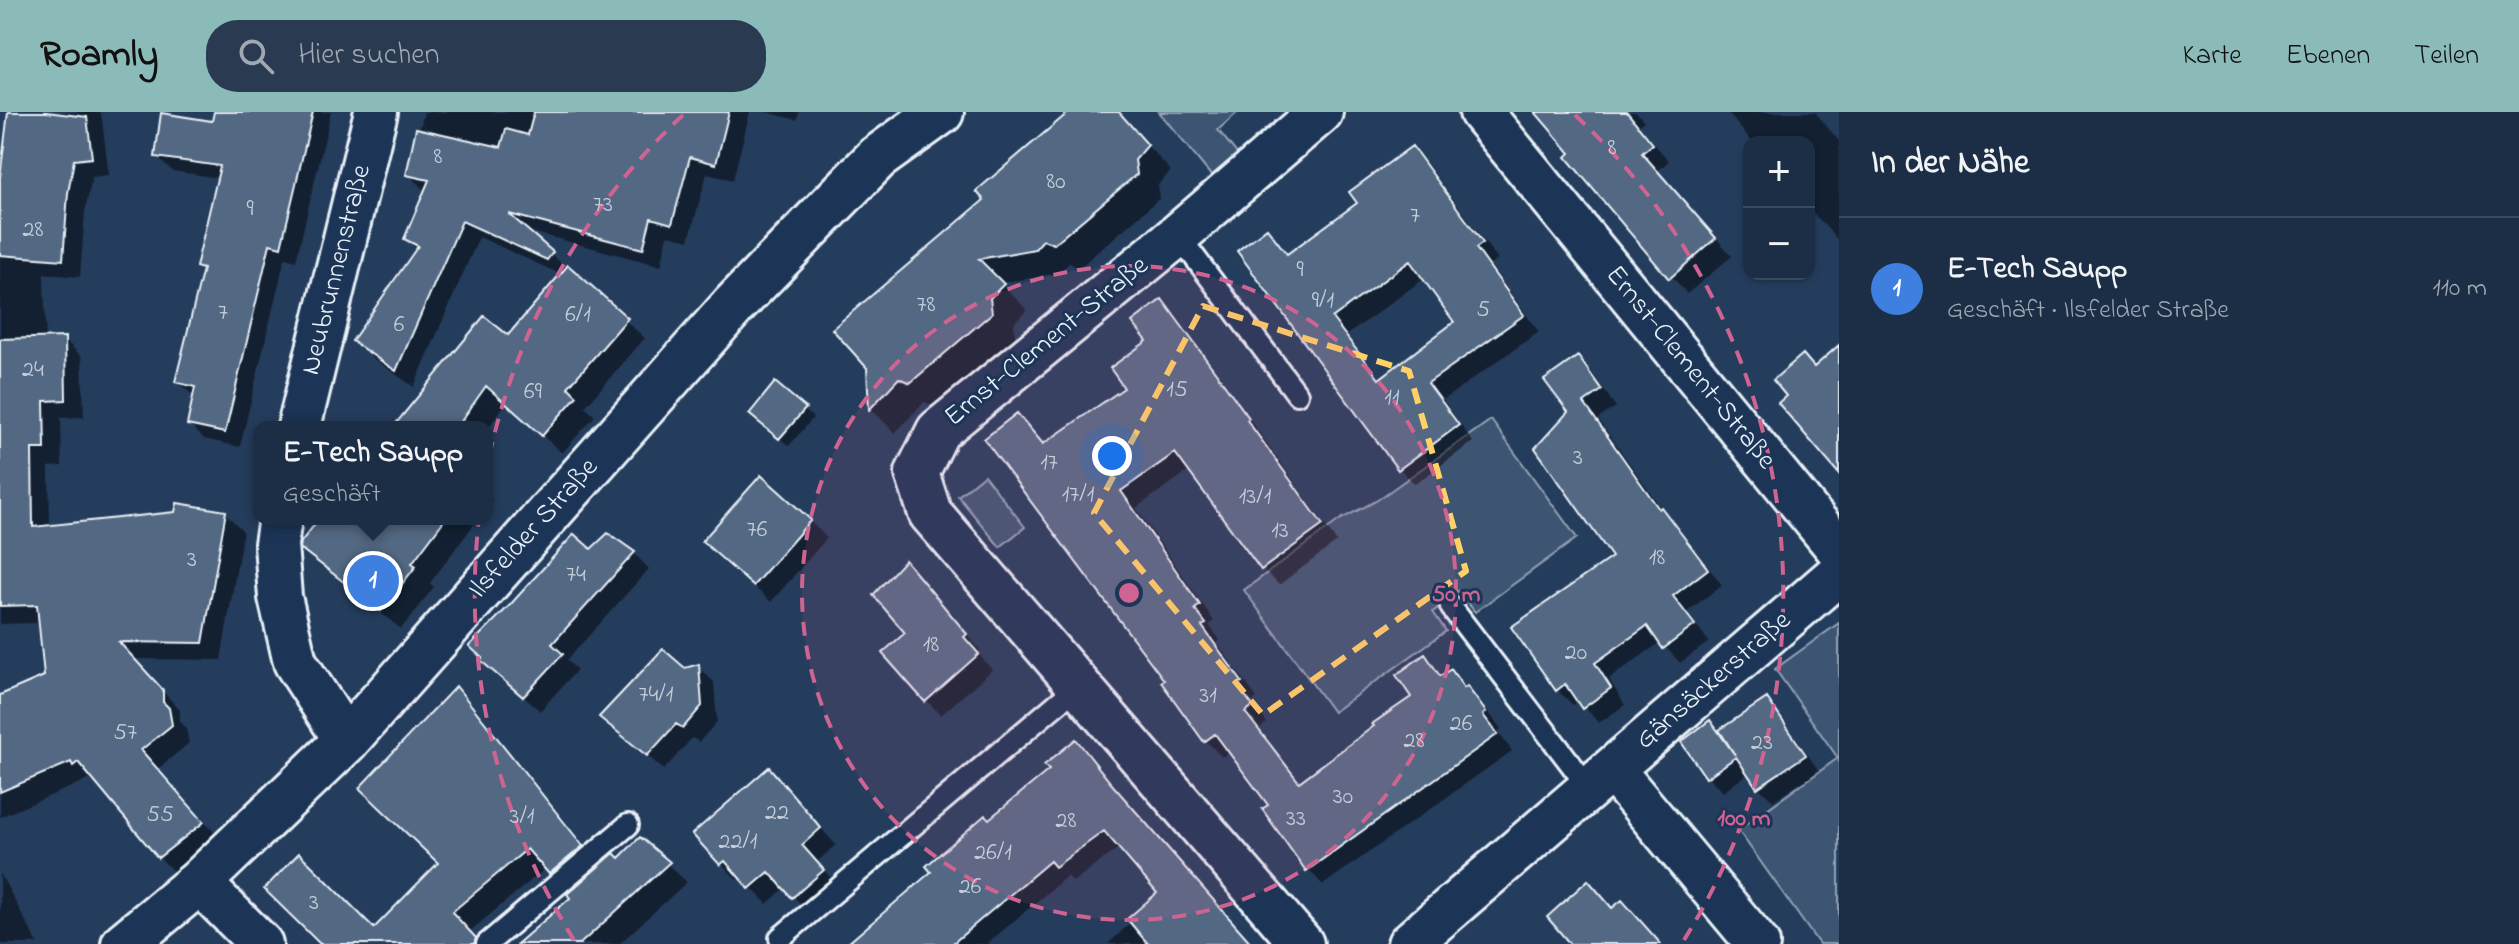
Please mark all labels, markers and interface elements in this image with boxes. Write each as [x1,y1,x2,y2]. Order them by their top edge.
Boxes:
search box [206,20,766,92]
text: Roamly [40,28,158,84]
icon: search [234,34,278,78]
text: Hier suchen [298,34,440,78]
text: Karte [2183,36,2242,77]
text: Ebenen [2286,36,2370,77]
text: Teilen [2414,36,2479,77]
house number: 8 [1608,131,1617,166]
map controls [1743,136,1815,280]
button: + [1743,136,1815,208]
text: In der Nähe [1871,139,2029,189]
house number: 8 [434,140,443,175]
street label: Neubrunnenstraße [291,160,383,379]
house number: 80 [1046,165,1066,200]
house number: 73 [593,188,613,223]
house number: 9 [246,192,254,227]
house number: 7 [1410,199,1420,234]
button: − [1743,208,1815,280]
house number: 28 [23,213,43,248]
street label: Ernst-Clement-Straße [936,246,1158,437]
text: E-Tech Saupp [1947,248,2127,292]
house number: 9 [1296,253,1304,288]
street label: Ernst-Clement-Straße [1595,257,1786,479]
text: 1 [1893,270,1901,308]
text: 110 m [2433,270,2487,308]
house number: 9/1 [1312,284,1335,319]
house number: 78 [917,288,935,323]
text: Geschäft · Ilsfelder Straße [1947,292,2229,330]
house number: 5 [1476,293,1490,328]
house number: 7 [218,296,228,331]
house number: 6/1 [565,298,591,333]
house number: 6 [394,308,405,343]
house number: 24 [22,353,44,388]
house number: 15 [1166,373,1188,408]
house number: 69 [524,375,543,410]
house number: 11 [1384,381,1400,416]
popup [253,421,493,525]
text: E-Tech Saupp [283,432,463,476]
your location [1092,436,1132,476]
house number: 3 [1573,441,1583,476]
house number: 17 [1040,446,1058,481]
street label: Ilsfelder Straße [459,449,609,609]
text: Geschäft [283,476,381,514]
house number: 17/1 [1062,478,1095,513]
house number: 13/1 [1239,480,1272,515]
house number: 76 [747,513,768,548]
house number: 13 [1271,514,1289,549]
house number: 18 [1649,541,1665,576]
house number: 3 [187,543,197,578]
pin: 1 [347,551,399,611]
house number: 74 [566,558,586,593]
text: 50 m [1432,578,1481,613]
centre of rings [1115,579,1143,607]
street label: Gänsäckerstraße [1627,601,1801,760]
house number: 18 [923,628,939,663]
house number: 20 [1565,636,1587,671]
house number: 74/1 [639,678,674,713]
house number: 31 [1199,679,1217,714]
house number: 26 [1450,707,1473,742]
house number: 57 [113,716,137,751]
house number: 28 [1404,724,1424,759]
house number: 23 [1751,726,1773,761]
house number: 30 [1333,780,1353,815]
house number: 22 [765,796,789,831]
house number: 55 [146,798,174,833]
house number: 3/1 [510,800,535,835]
house number: 33 [1286,802,1306,837]
text: 100 m [1718,802,1771,837]
house number: 28 [1056,804,1076,839]
house number: 22/1 [719,825,758,860]
house number: 26/1 [974,836,1012,871]
house number: 26 [959,870,982,905]
house number: 3 [309,886,319,921]

